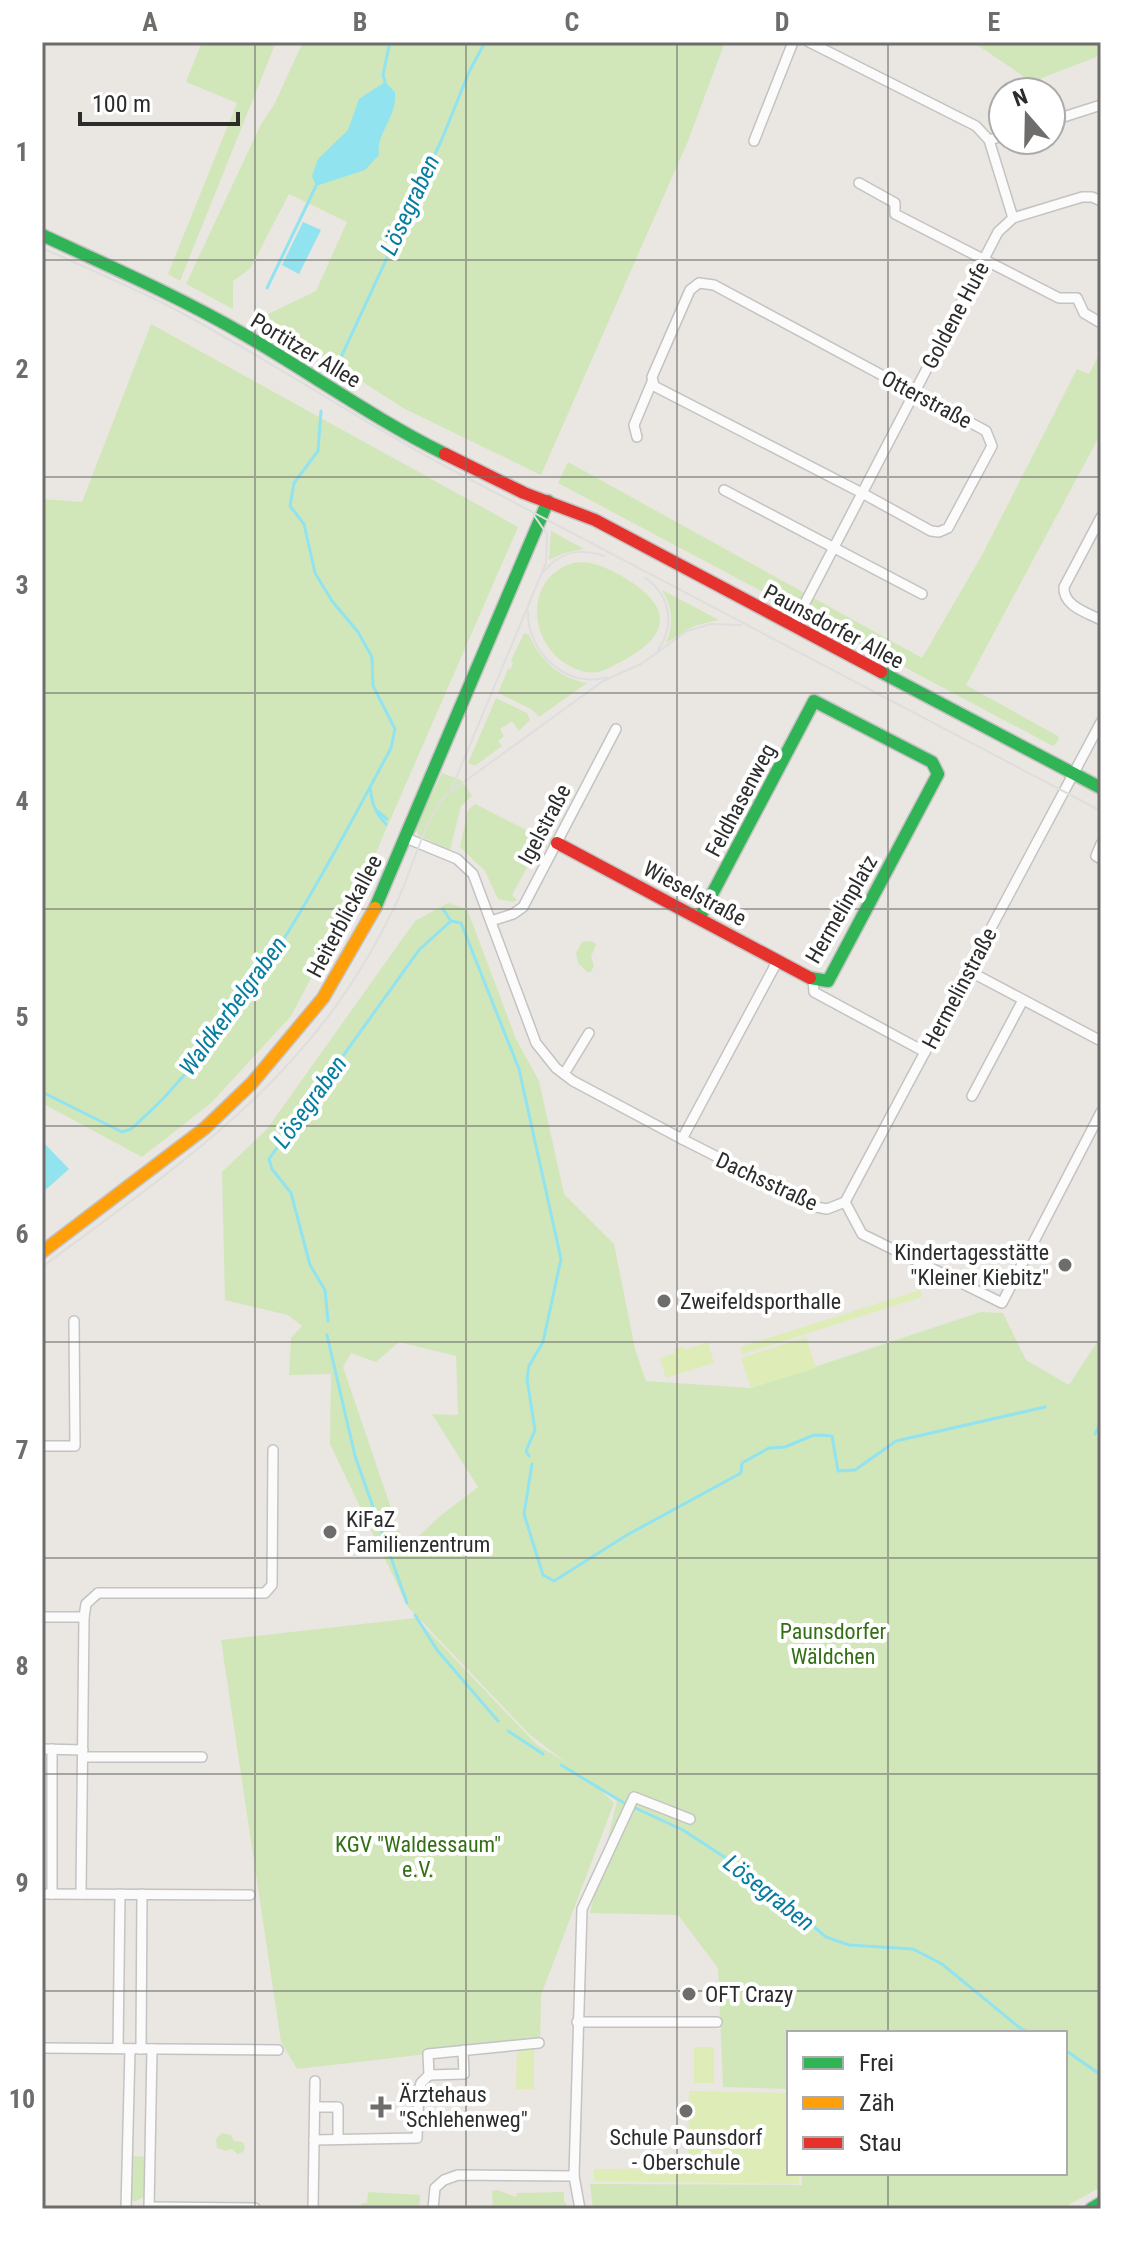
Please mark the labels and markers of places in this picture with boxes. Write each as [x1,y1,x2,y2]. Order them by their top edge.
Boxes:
place label: Kindertagesstätte "Kleiner Kiebitz" [894,1240,1049,1290]
marker: Kindertagesstätte "Kleiner Kiebitz" [1056,1256,1074,1274]
place label: Zweifeldsporthalle [680,1289,841,1314]
marker: Zweifeldsporthalle [655,1292,673,1310]
place label: KiFaZ Familienzentrum [346,1507,490,1557]
marker: KiFaZ Familienzentrum [321,1523,339,1541]
place label: OFT Crazy [705,1982,793,2007]
marker: OFT Crazy [680,1985,698,2003]
place label: Ärztehaus "Schlehenweg" [399,2082,528,2132]
marker: Ärztehaus "Schlehenweg" [370,2096,392,2118]
marker: Schule Paunsdorf - Oberschule [677,2102,695,2120]
place label: Schule Paunsdorf - Oberschule [610,2125,763,2175]

